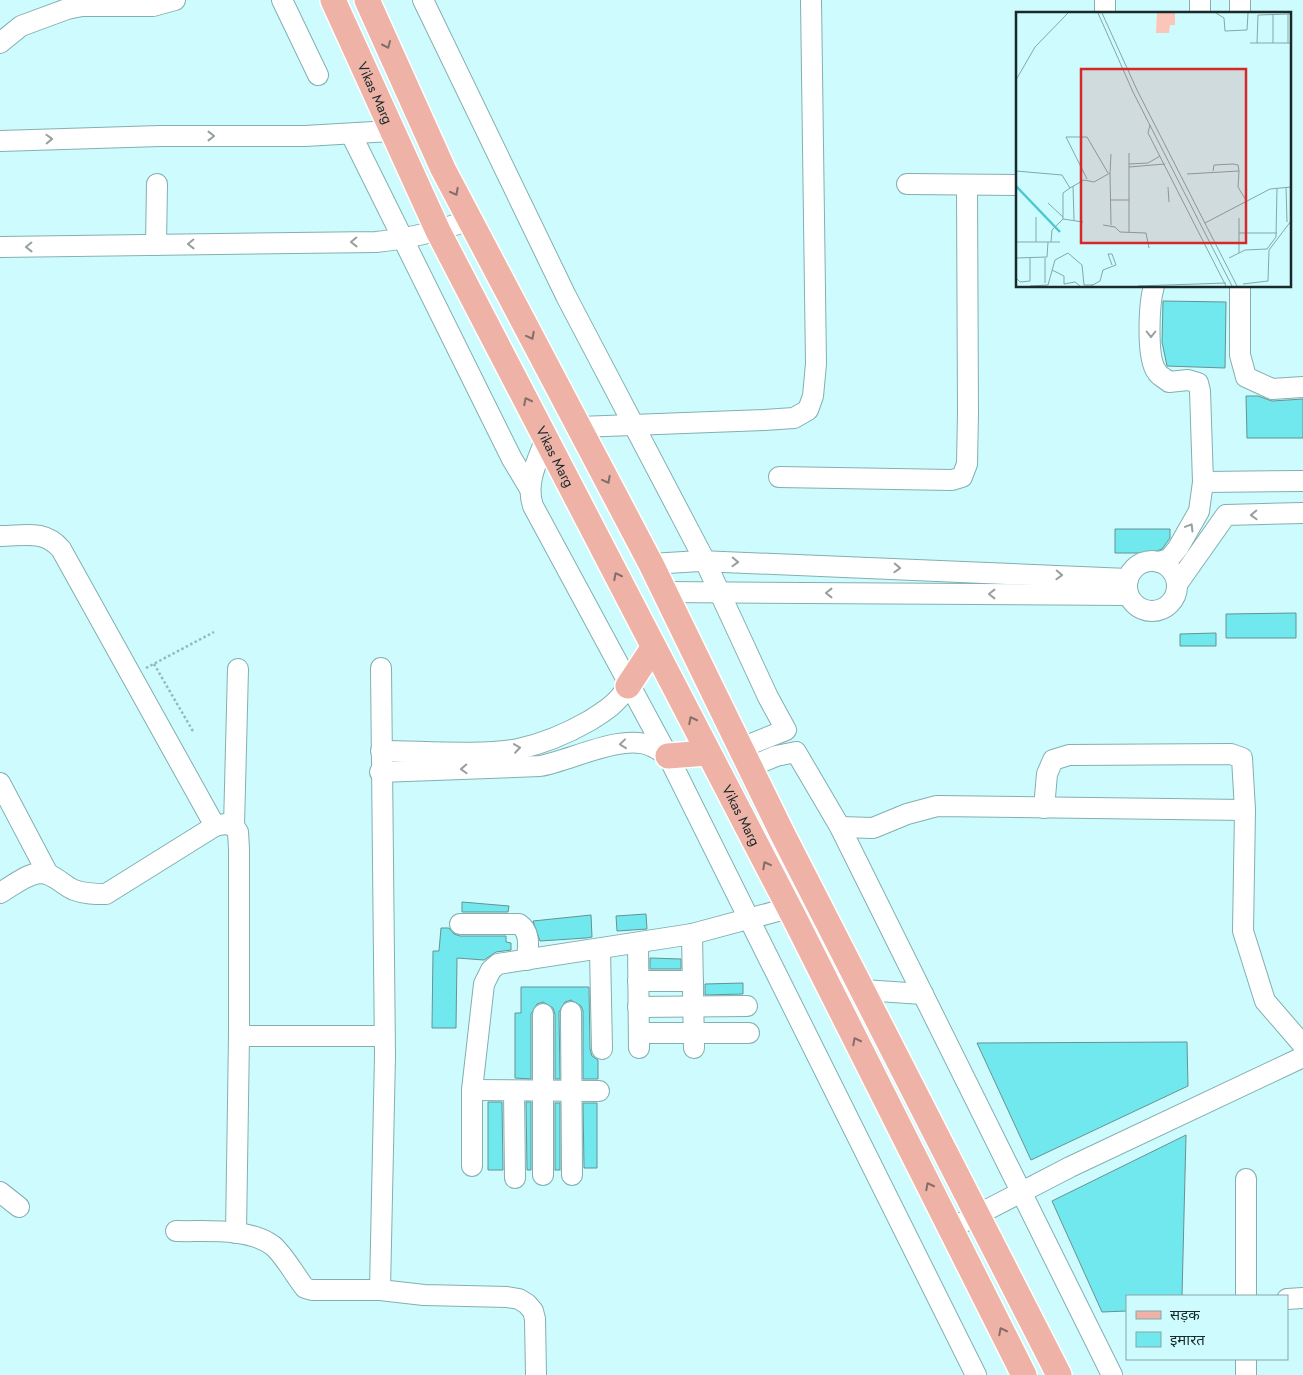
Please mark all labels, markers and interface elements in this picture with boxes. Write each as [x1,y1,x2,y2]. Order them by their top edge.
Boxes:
inset map [1016,12,1290,288]
one-way arrow [381,40,392,49]
street label: Vikas Marg [352,59,398,127]
one-way arrow [208,131,215,141]
one-way arrow [45,134,53,145]
one-way arrow [449,187,459,196]
one-way arrow [349,237,357,247]
one-way arrow [187,239,195,250]
one-way arrow [25,241,33,252]
one-way arrow [525,331,535,340]
one-way arrow [1146,331,1156,339]
one-way arrow [523,397,533,406]
street label: Vikas Marg [531,423,579,491]
one-way arrow [600,474,610,483]
one-way arrow [1250,509,1258,520]
one-way arrow [1184,523,1194,532]
one-way arrow [731,557,739,567]
one-way arrow [893,563,901,574]
one-way arrow [1056,570,1064,580]
one-way arrow [613,572,623,581]
one-way arrow [825,588,833,598]
one-way arrow [988,589,996,599]
one-way arrow [688,717,698,726]
one-way arrow [618,738,626,749]
one-way arrow [513,743,521,754]
one-way arrow [459,764,467,775]
street label: Vikas Marg [717,781,765,849]
one-way arrow [762,861,772,870]
one-way arrow [852,1037,862,1046]
one-way arrow [925,1182,935,1191]
legend [1126,1295,1288,1360]
text: सड़क [1170,1304,1200,1326]
one-way arrow [998,1328,1008,1337]
text: इमारत [1170,1329,1205,1351]

